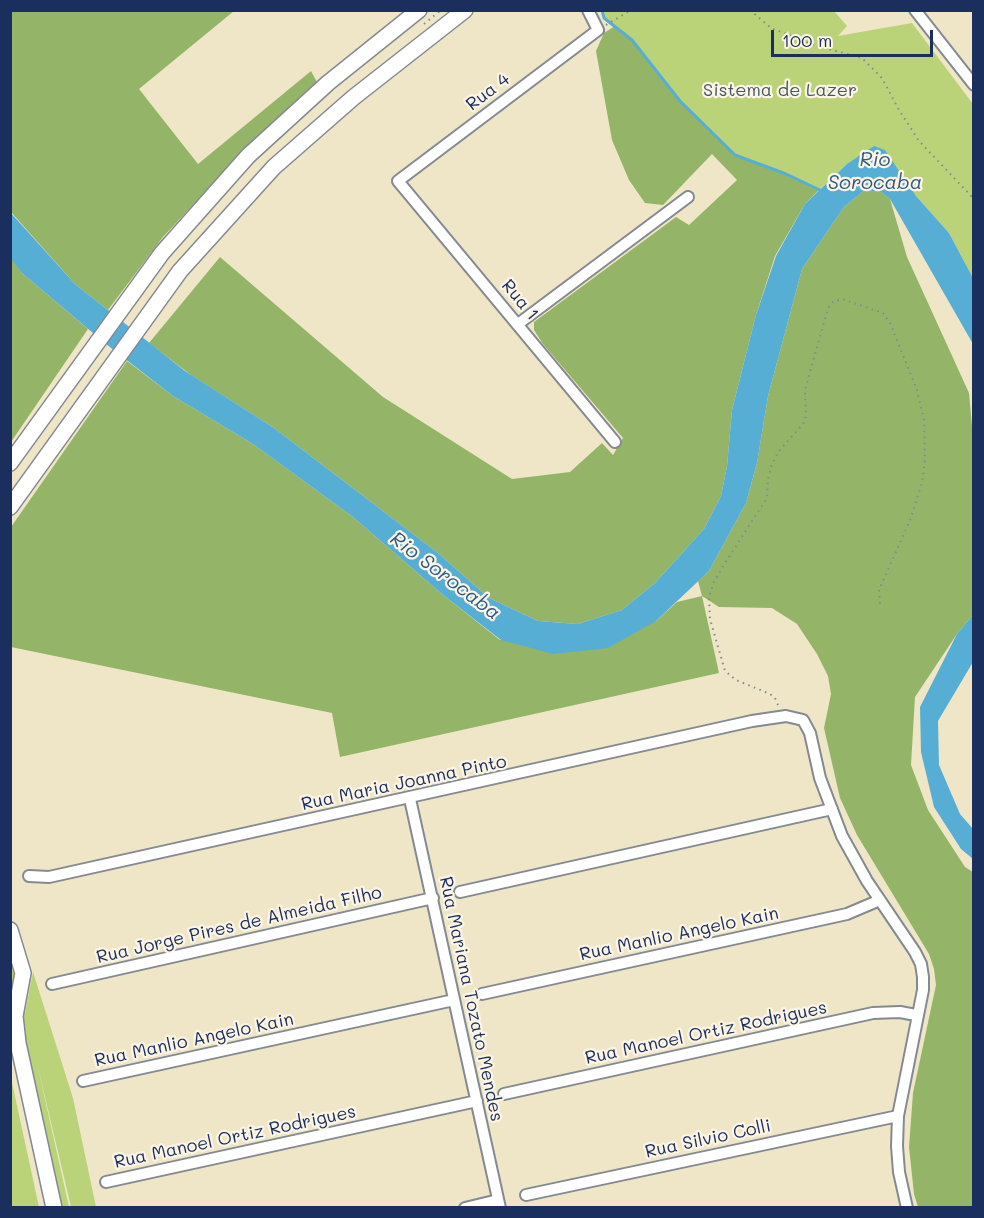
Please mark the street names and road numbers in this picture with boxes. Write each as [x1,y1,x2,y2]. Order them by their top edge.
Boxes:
street label: Rua 4 [462,69,514,115]
street label: Rua 1 [497,275,543,325]
street label: Rua Maria Joanna Pinto [299,751,509,815]
street label: Rua Mariana Tozato Mendes [434,875,508,1123]
street label: Rua Jorge Pires de Almeida Filho [94,882,384,968]
street label: Rua Manlio Angelo Kain [578,902,780,966]
street label: Rua Manoel Ortiz Rodrigues [583,997,829,1069]
street label: Rua Manlio Angelo Kain [93,1008,295,1072]
street label: Rua Manoel Ortiz Rodrigues [112,1101,358,1173]
street label: Rua Silvio Colli [643,1115,773,1163]

